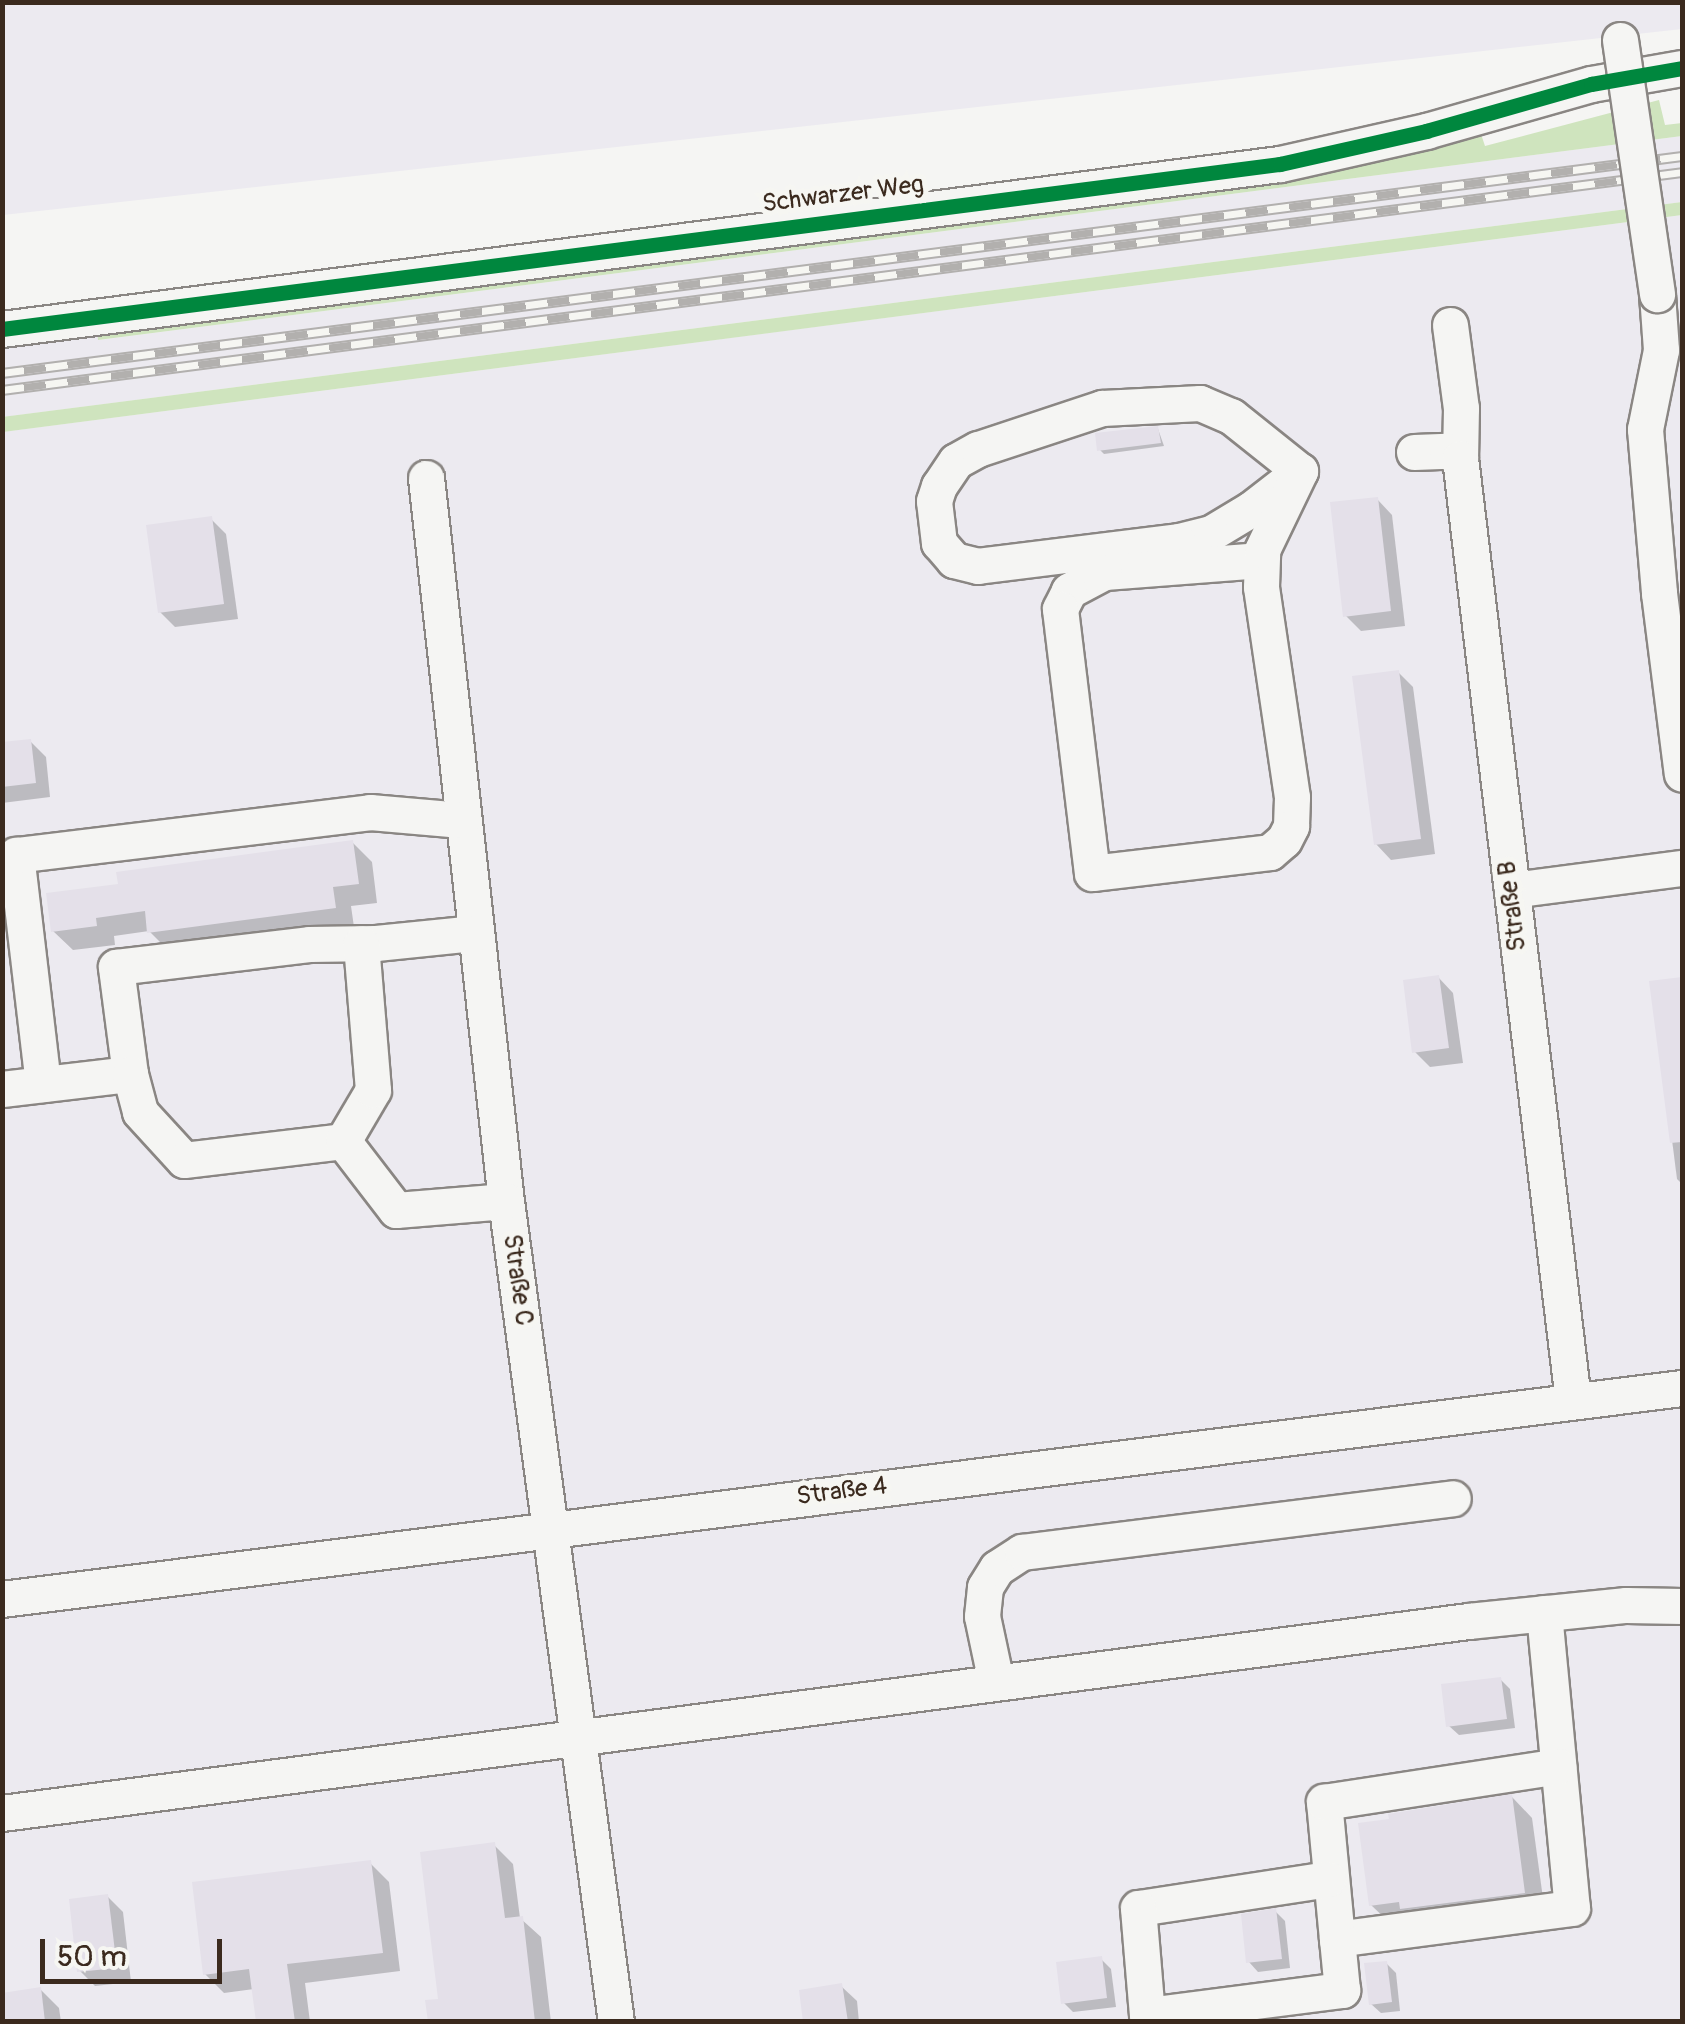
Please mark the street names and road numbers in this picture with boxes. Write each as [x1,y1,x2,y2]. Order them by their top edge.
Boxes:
street label: Schwarzer Weg [761,170,925,220]
street label: Straße B [1493,859,1533,953]
street label: Straße C [496,1232,538,1328]
street label: Straße 4 [795,1472,889,1512]

